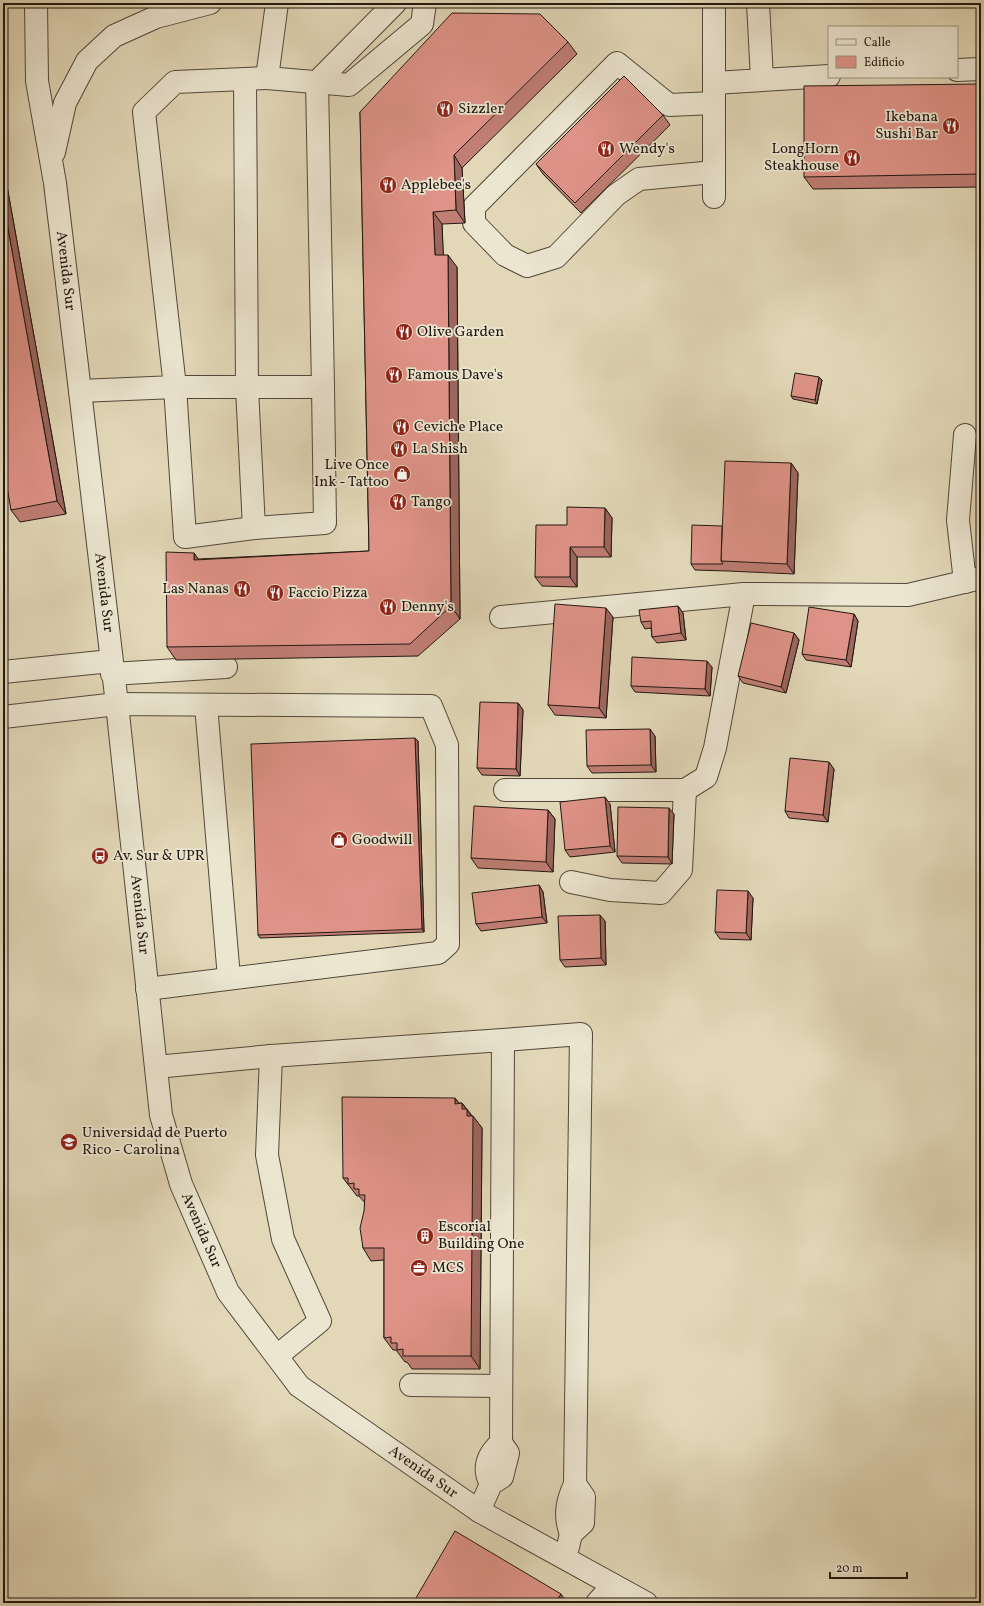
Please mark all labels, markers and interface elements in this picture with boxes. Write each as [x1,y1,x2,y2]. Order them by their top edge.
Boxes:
legend [828,26,958,78]
text: Calle [864,35,891,51]
text: Edificio [864,55,904,71]
restaurant icon: Sizzler [435,99,455,119]
place label: Sizzler [458,99,504,120]
place label: Ikebana Sushi Bar [875,107,938,145]
restaurant icon: Ikebana Sushi Bar [941,116,961,136]
restaurant icon: Wendy's [596,139,616,159]
place label: Wendy's [619,139,675,160]
place label: LongHorn Steakhouse [764,139,839,177]
restaurant icon: LongHorn Steakhouse [842,148,862,168]
restaurant icon: Applebee's [378,175,398,195]
place label: Applebee's [401,175,471,196]
street label: Avenida Sur [50,230,81,312]
restaurant icon: Olive Garden [394,322,414,342]
place label: Olive Garden [417,322,504,343]
restaurant icon: Famous Dave's [384,365,404,385]
place label: Famous Dave's [407,365,503,386]
restaurant icon: Ceviche Place [391,417,411,437]
place label: Ceviche Place [414,417,503,438]
restaurant icon: La Shish [389,439,409,459]
place label: La Shish [412,439,468,460]
place label: Live Once Ink - Tattoo [314,455,389,493]
shop icon: Live Once Ink - Tattoo [392,464,412,484]
restaurant icon: Tango [388,492,408,512]
place label: Tango [411,492,451,513]
street label: Avenida Sur [89,552,119,634]
place label: Las Nanas [162,579,229,600]
restaurant icon: Las Nanas [232,579,252,599]
restaurant icon: Faccio Pizza [265,583,285,603]
place label: Faccio Pizza [288,583,368,604]
restaurant icon: Denny's [378,597,398,617]
place label: Denny's [401,597,454,618]
shop icon: Goodwill [329,830,349,850]
place label: Goodwill [352,830,412,851]
bus stop icon: Av. Sur & UPR [90,846,110,866]
place label: Av. Sur & UPR [113,846,205,867]
street label: Avenida Sur [125,874,154,955]
place label: Universidad de Puerto Rico - Carolina [82,1123,227,1161]
school or university icon: Universidad de Puerto Rico - Carolina [59,1132,79,1152]
street label: Avenida Sur [176,1189,227,1271]
place label: Escorial Building One [438,1217,524,1255]
building icon: Escorial Building One [415,1226,435,1246]
office icon: MCS [409,1258,429,1278]
place label: MCS [432,1258,464,1279]
street label: Avenida Sur [384,1441,462,1504]
scale bar [830,1554,907,1580]
text: 20 m [836,1561,863,1577]

